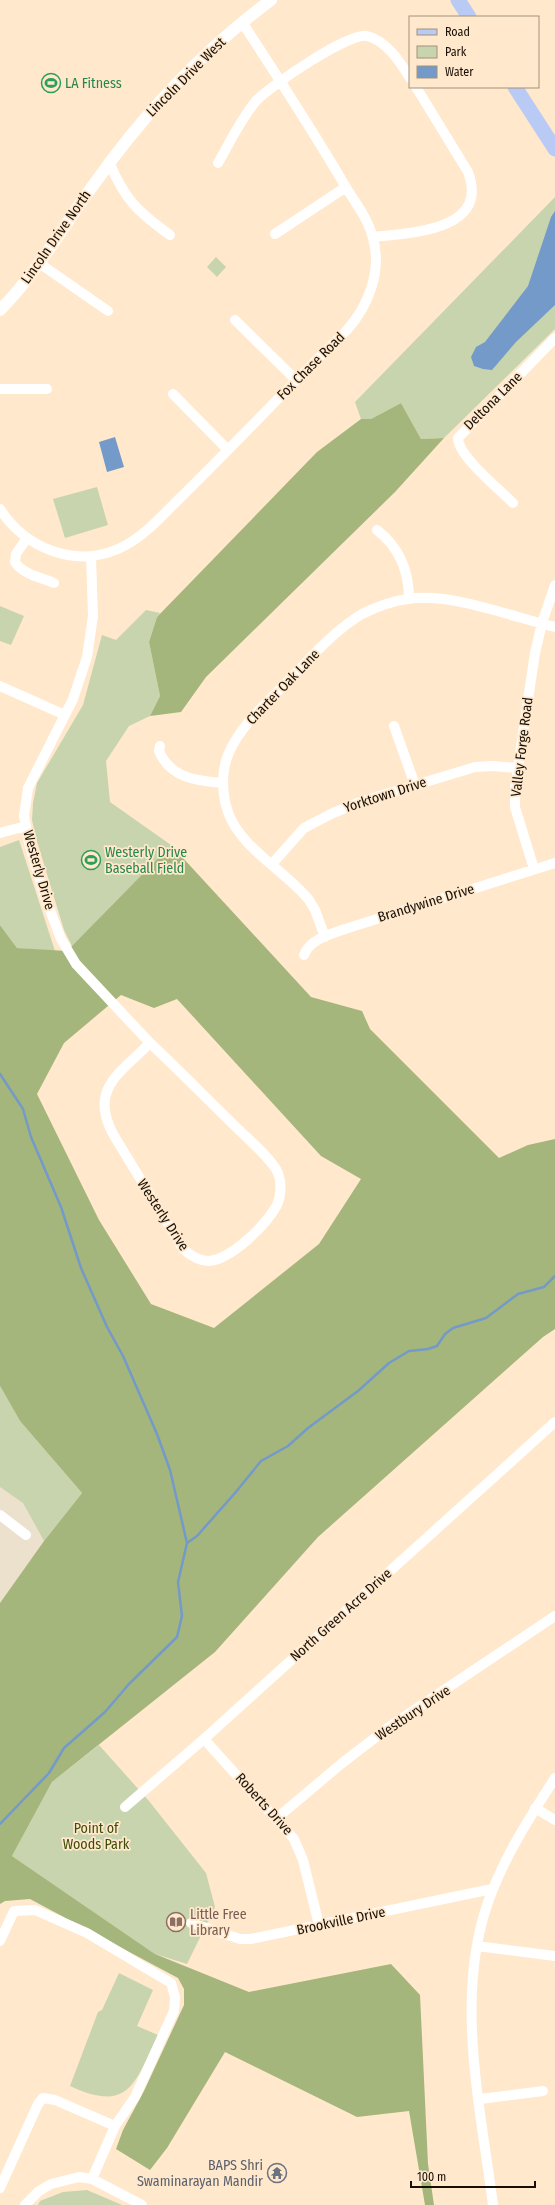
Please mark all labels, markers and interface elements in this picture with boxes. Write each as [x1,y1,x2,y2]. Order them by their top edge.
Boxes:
legend [409,16,539,88]
text: Road [445,25,470,39]
street label: Lincoln Drive West [143,33,230,120]
text: Park [445,45,467,59]
text: Water [445,65,474,79]
sports icon: LA Fitness [40,72,62,94]
place label: LA Fitness [65,75,122,92]
street label: Lincoln Drive North [17,187,95,287]
street label: Fox Chase Road [274,329,348,403]
street label: Deltona Lane [460,368,526,434]
street label: Charter Oak Lane [243,646,323,728]
street label: Valley Forge Road [507,696,537,798]
street label: Yorktown Drive [341,774,429,816]
street label: Westerly Drive [20,828,59,912]
place label: Westerly Drive Baseball Field [105,844,187,877]
sports icon: Westerly Drive Baseball Field [80,849,102,871]
street label: Brandywine Drive [376,880,476,926]
street label: Westerly Drive [134,1176,193,1254]
street label: North Green Acre Drive [287,1565,395,1665]
street label: Westbury Drive [372,1682,454,1744]
street label: Roberts Drive [232,1770,296,1839]
park label: Point of Woods Park [63,1820,130,1853]
street label: Brookville Drive [295,1903,387,1939]
place label: Little Free Library [190,1906,247,1939]
library icon: Little Free Library [165,1911,187,1933]
place label: BAPS Shri Swaminarayan Mandir [137,2157,263,2190]
temple icon: BAPS Shri Swaminarayan Mandir [266,2162,288,2184]
scale bar [411,2163,535,2189]
text: 100 m [417,2170,446,2184]

